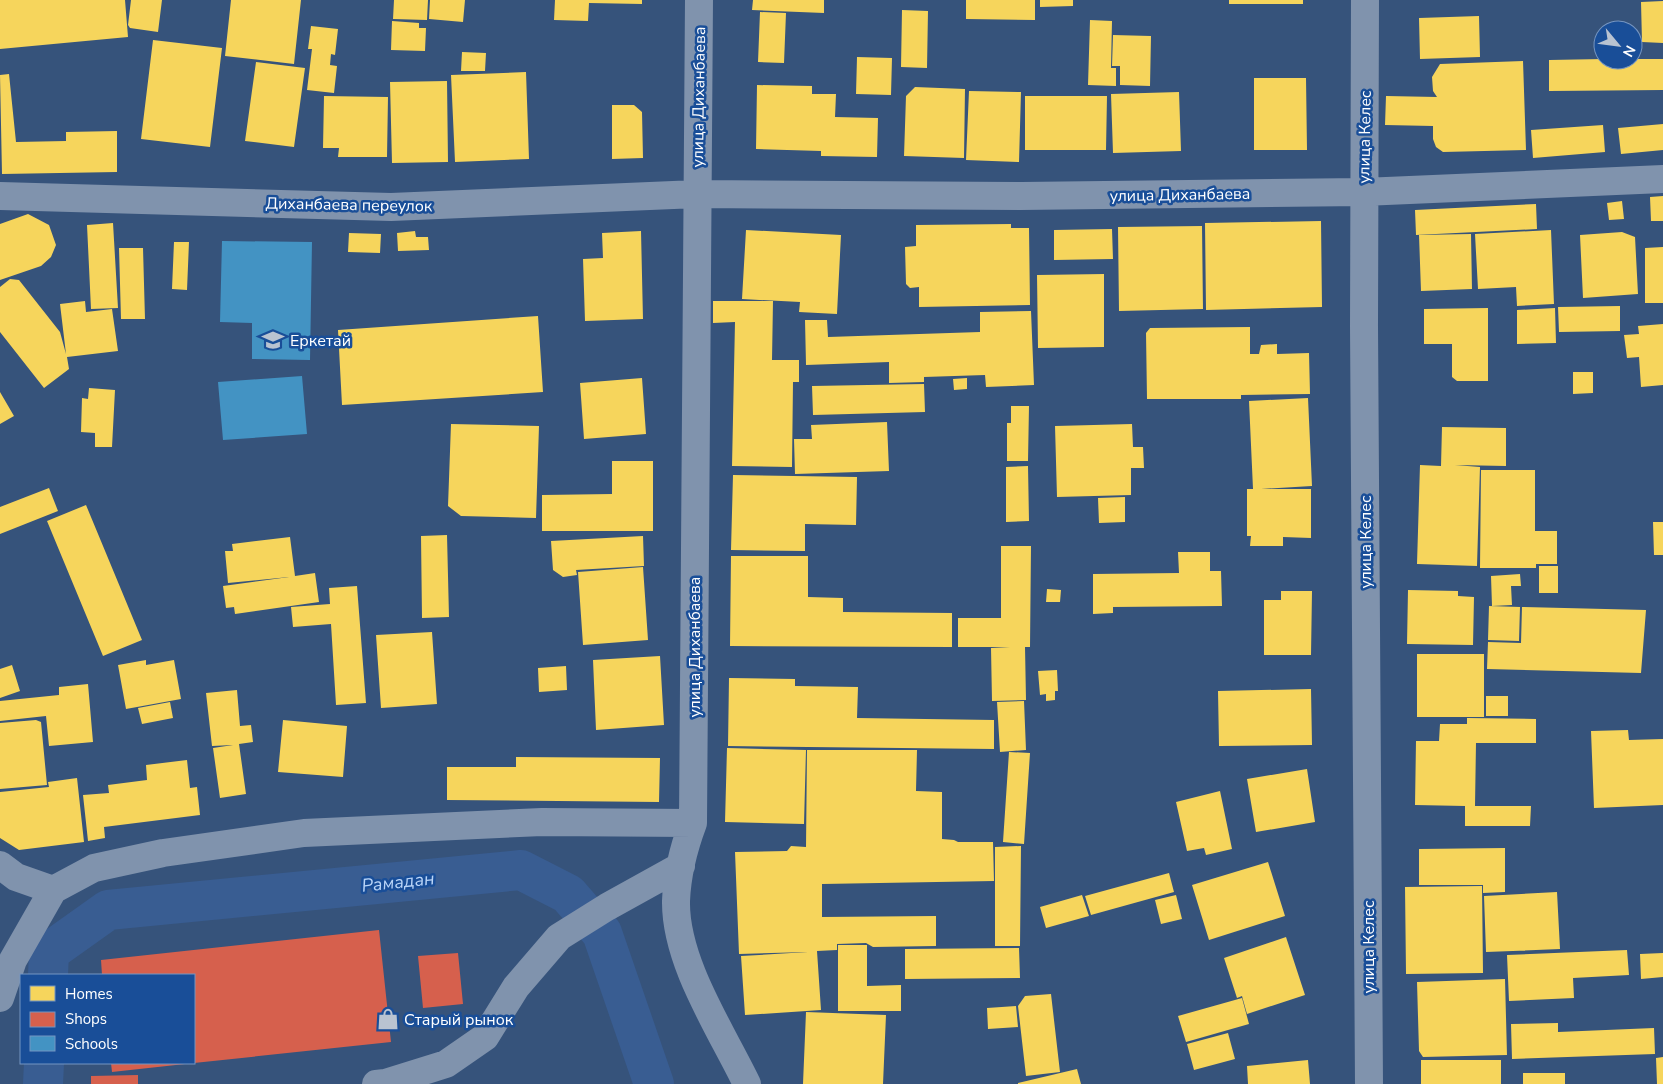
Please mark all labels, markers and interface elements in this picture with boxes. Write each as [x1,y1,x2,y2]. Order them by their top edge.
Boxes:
north arrow [1593,20,1643,70]
street label: улица Диханбаева [687,26,711,168]
text: N [1618,42,1640,60]
street label: улица Келес [1353,90,1377,184]
street label: улица Диханбаева [1109,183,1251,207]
street label: Диханбаева переулок [265,193,433,217]
school or university icon: Еркетай [260,327,286,353]
place label: Еркетай [290,330,351,352]
street label: улица Келес [1355,495,1377,589]
street label: улица Диханбаева [684,577,706,717]
water label: Рамадан [360,866,436,898]
street label: улица Келес [1358,900,1380,994]
legend [20,974,195,1064]
text: Homes [65,984,113,1004]
shop icon: Старый рынок [375,1006,401,1032]
text: Shops [65,1009,107,1029]
place label: Старый рынок [404,1009,514,1031]
text: Schools [65,1034,118,1054]

